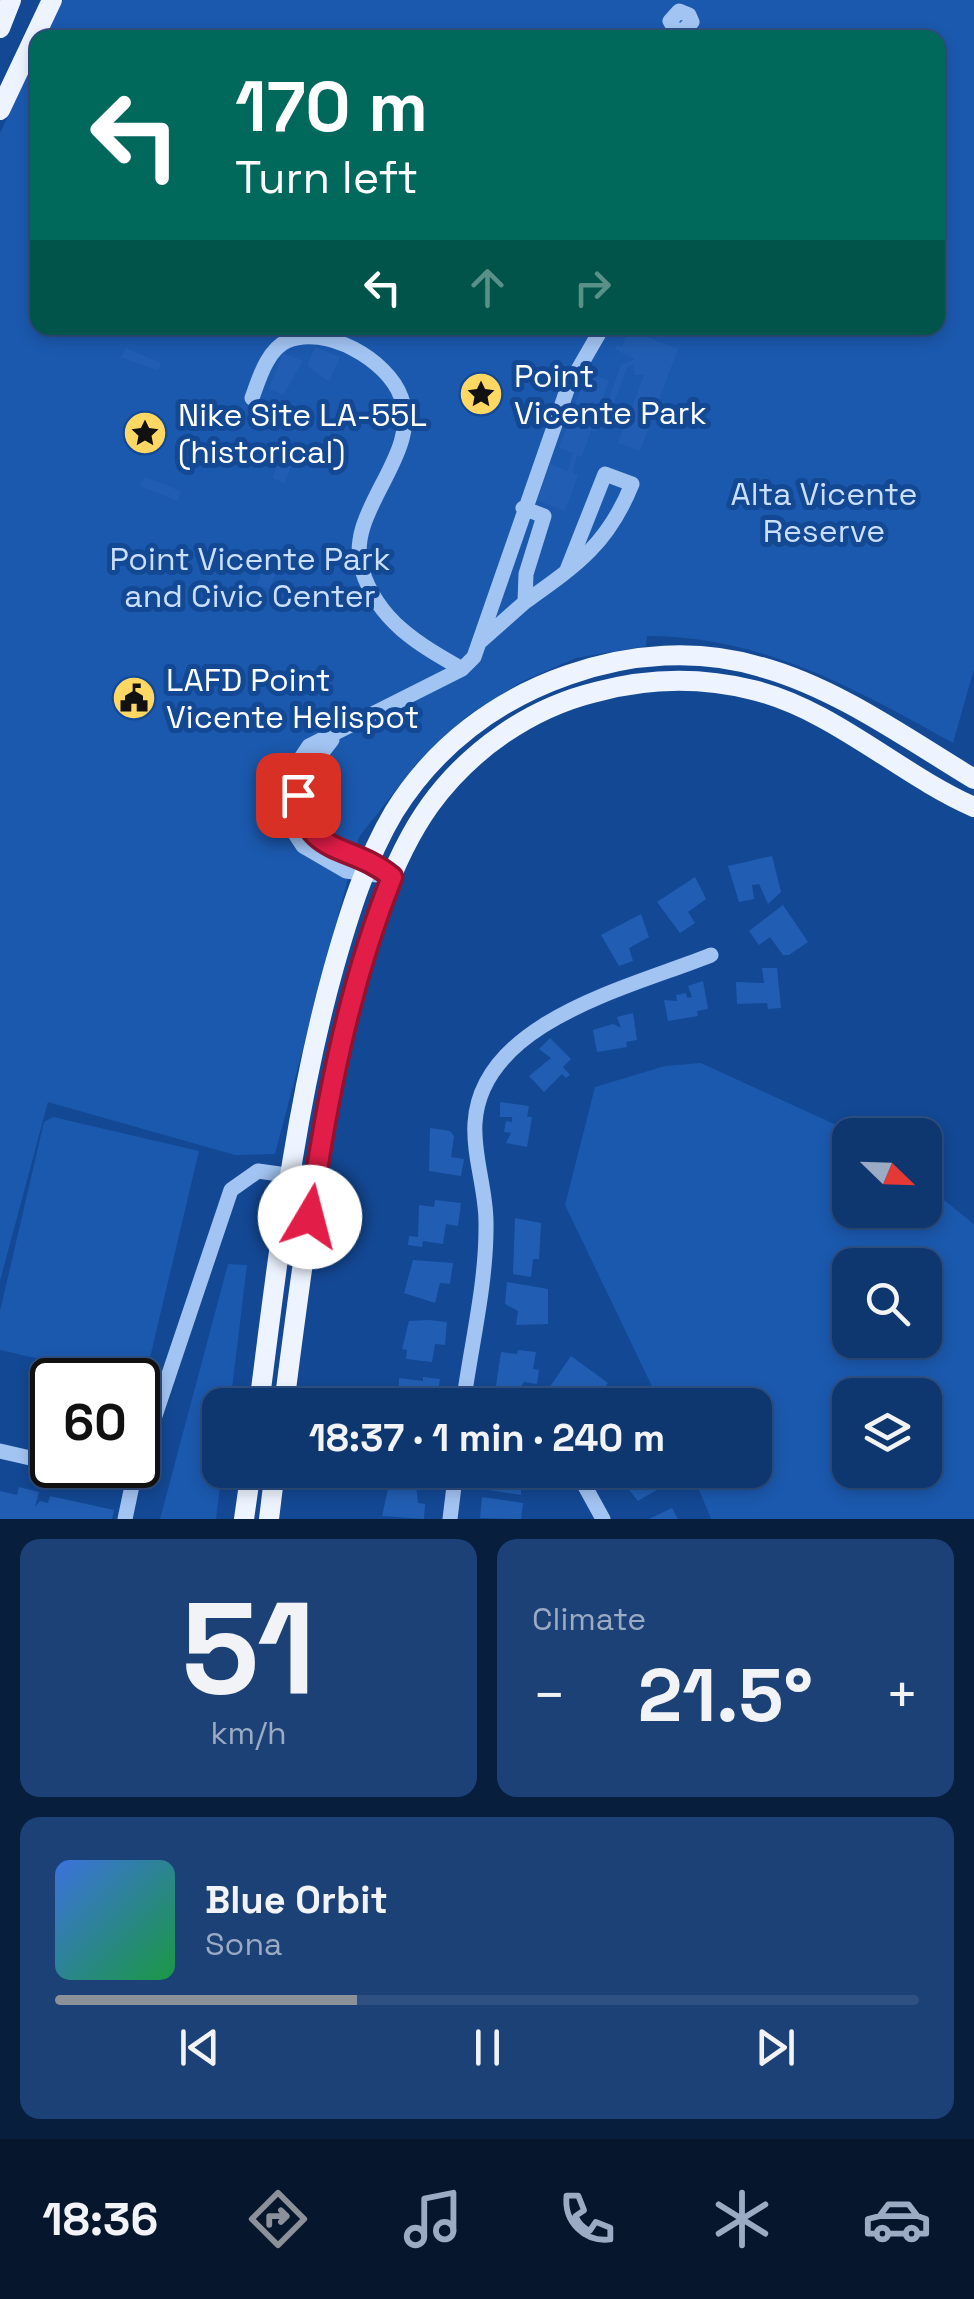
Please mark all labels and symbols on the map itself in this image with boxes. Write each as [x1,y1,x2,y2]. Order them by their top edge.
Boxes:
place label: Point Vicente Park [514,356,707,433]
place icon: Point Vicente Park [458,371,504,417]
place label: Nike Site LA-55L (historical) [178,395,427,472]
place icon: Nike Site LA-55L (historical) [122,410,168,456]
park label: Alta Vicente Reserve [731,474,917,551]
park label: Point Vicente Park and Civic Center [110,539,390,616]
place label: LAFD Point Vicente Helispot [166,660,419,737]
public building icon: LAFD Point Vicente Helispot [111,675,157,721]
pin [256,753,341,838]
north arrow [832,1118,942,1228]
position arrow [258,1165,362,1269]
speed limit sign: 60 [30,1358,160,1488]

